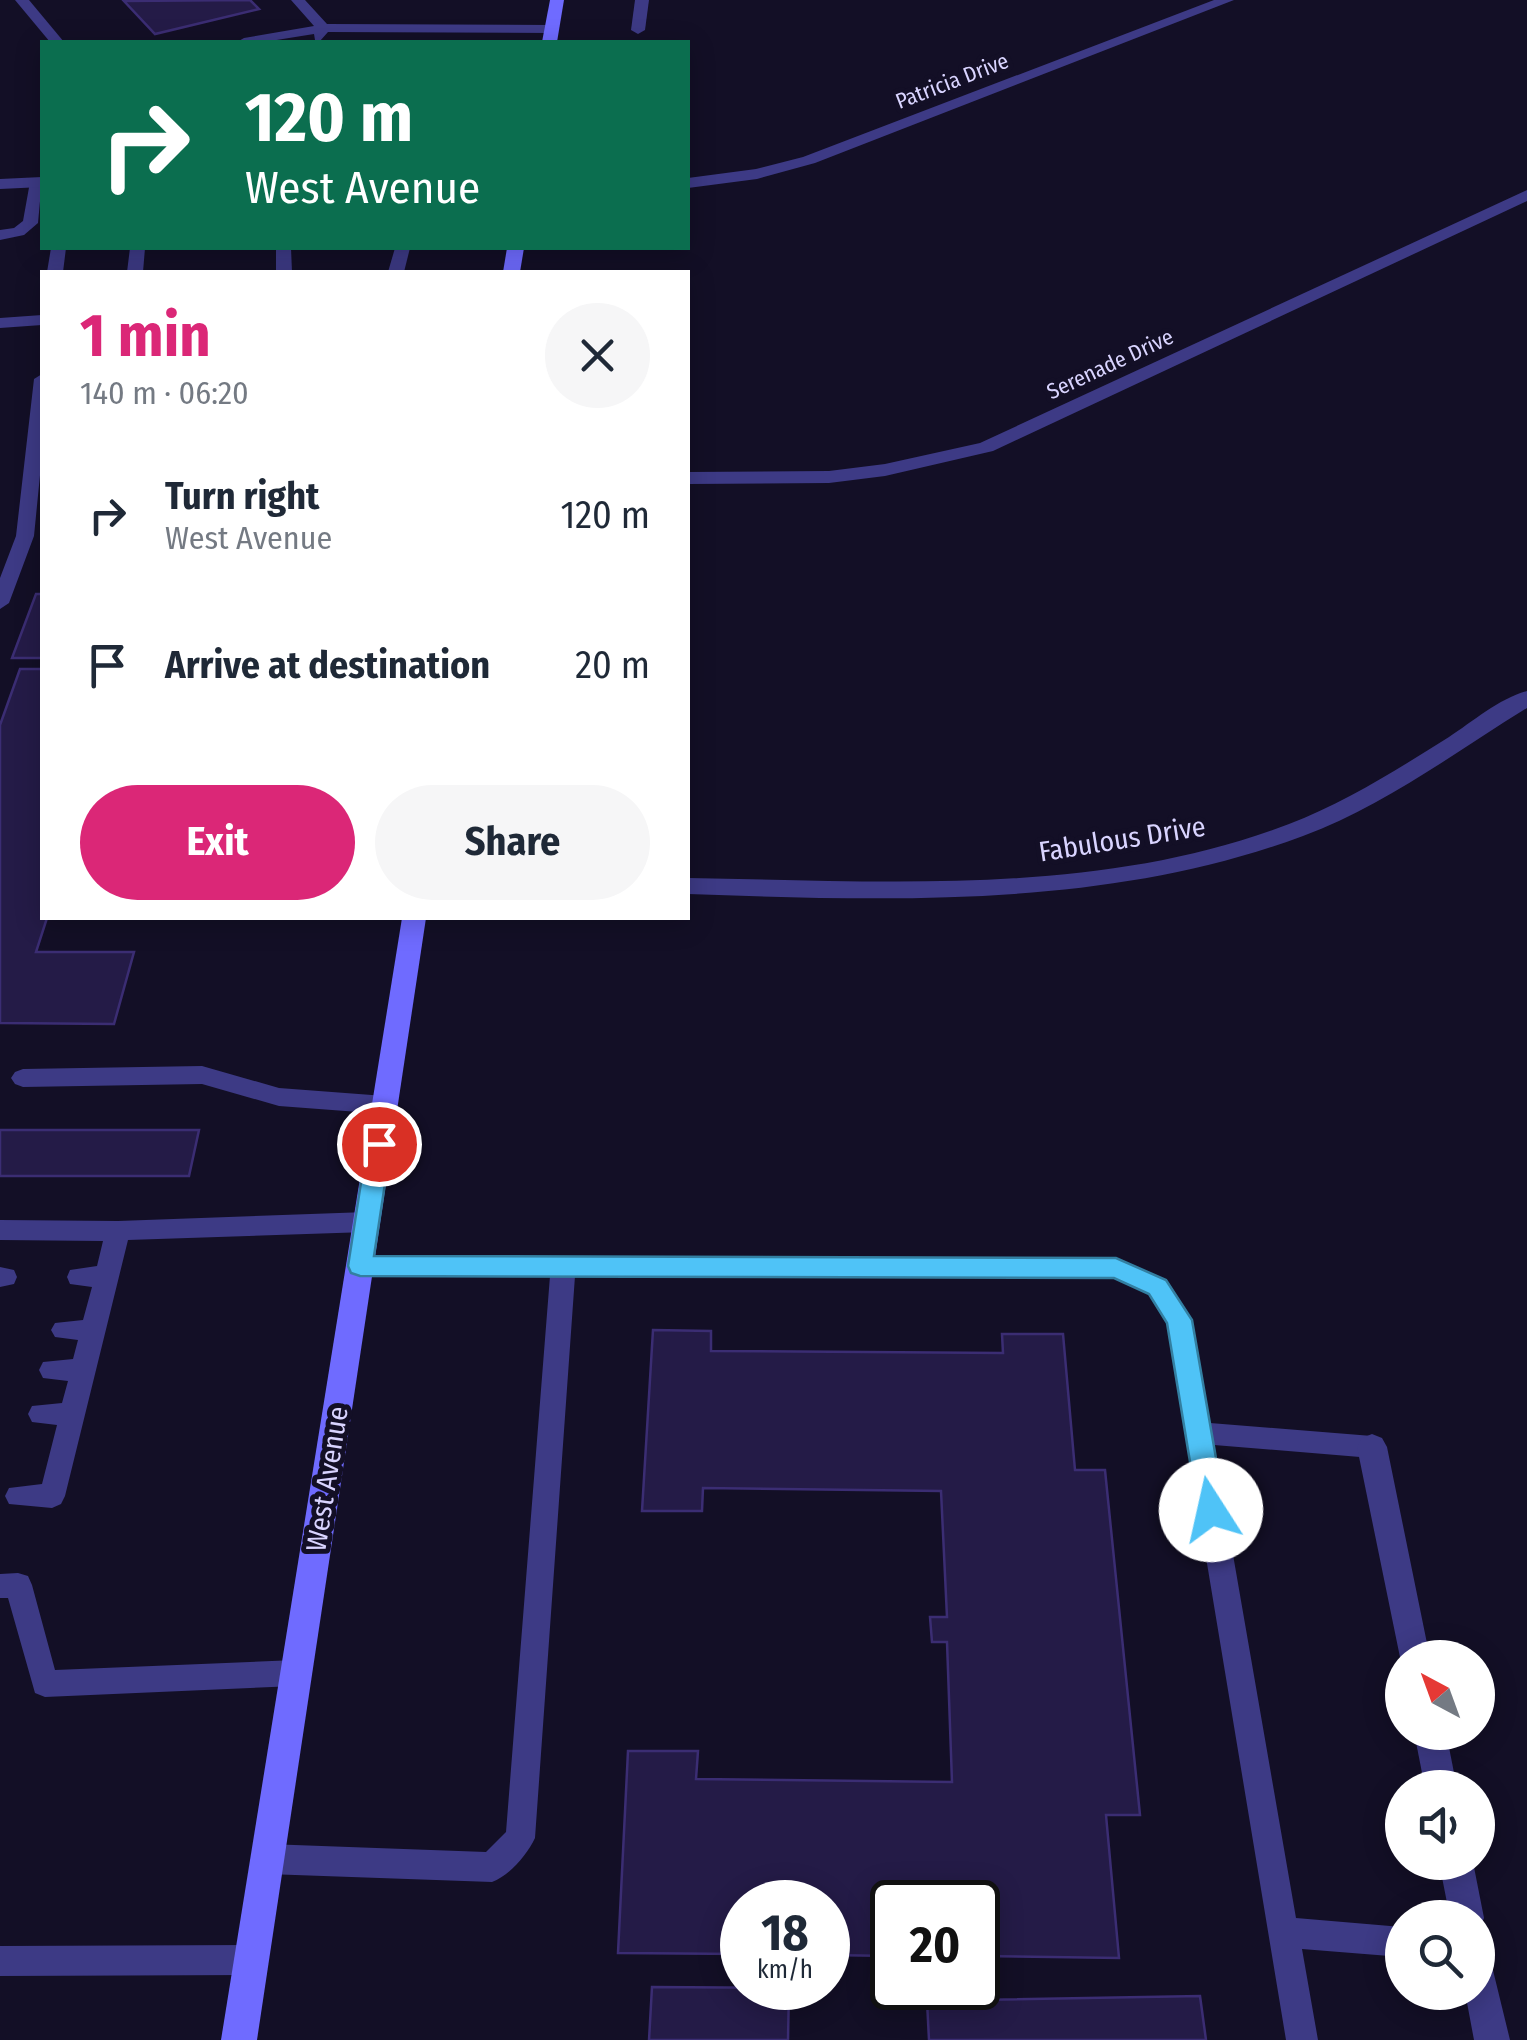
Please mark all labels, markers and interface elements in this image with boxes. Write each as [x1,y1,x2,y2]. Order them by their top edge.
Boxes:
street label: Patricia Drive [892,47,1012,115]
text: 120 m [245,76,413,160]
icon: right [80,80,210,210]
text: West Avenue [245,161,480,215]
text: 1 min [80,300,211,372]
button: close [545,303,650,408]
street label: Serenade Drive [1042,323,1178,405]
text: 140 m · 06:20 [80,374,249,412]
text: Turn right [165,473,319,519]
icon: right [80,488,135,543]
text: 120 m [560,492,650,538]
text: West Avenue [165,519,332,557]
icon: arrive [80,638,135,693]
text: Arrive at destination [165,642,490,688]
text: 20 m [575,642,650,688]
button: Exit [80,785,355,900]
button: Share [375,785,650,900]
street label: Fabulous Drive [1036,810,1208,868]
pin [337,1102,422,1187]
icon: arrive [352,1117,407,1172]
street label: West Avenue [299,1404,355,1554]
position arrow [1159,1458,1263,1562]
north arrow [1385,1640,1495,1750]
map controls [1385,1640,1495,2010]
button: sound [1385,1770,1495,1880]
speed limit sign: 20 [870,1880,1000,2010]
button: search [1385,1900,1495,2010]
text: 18 [761,1903,809,1963]
text: km/h [757,1955,813,1985]

